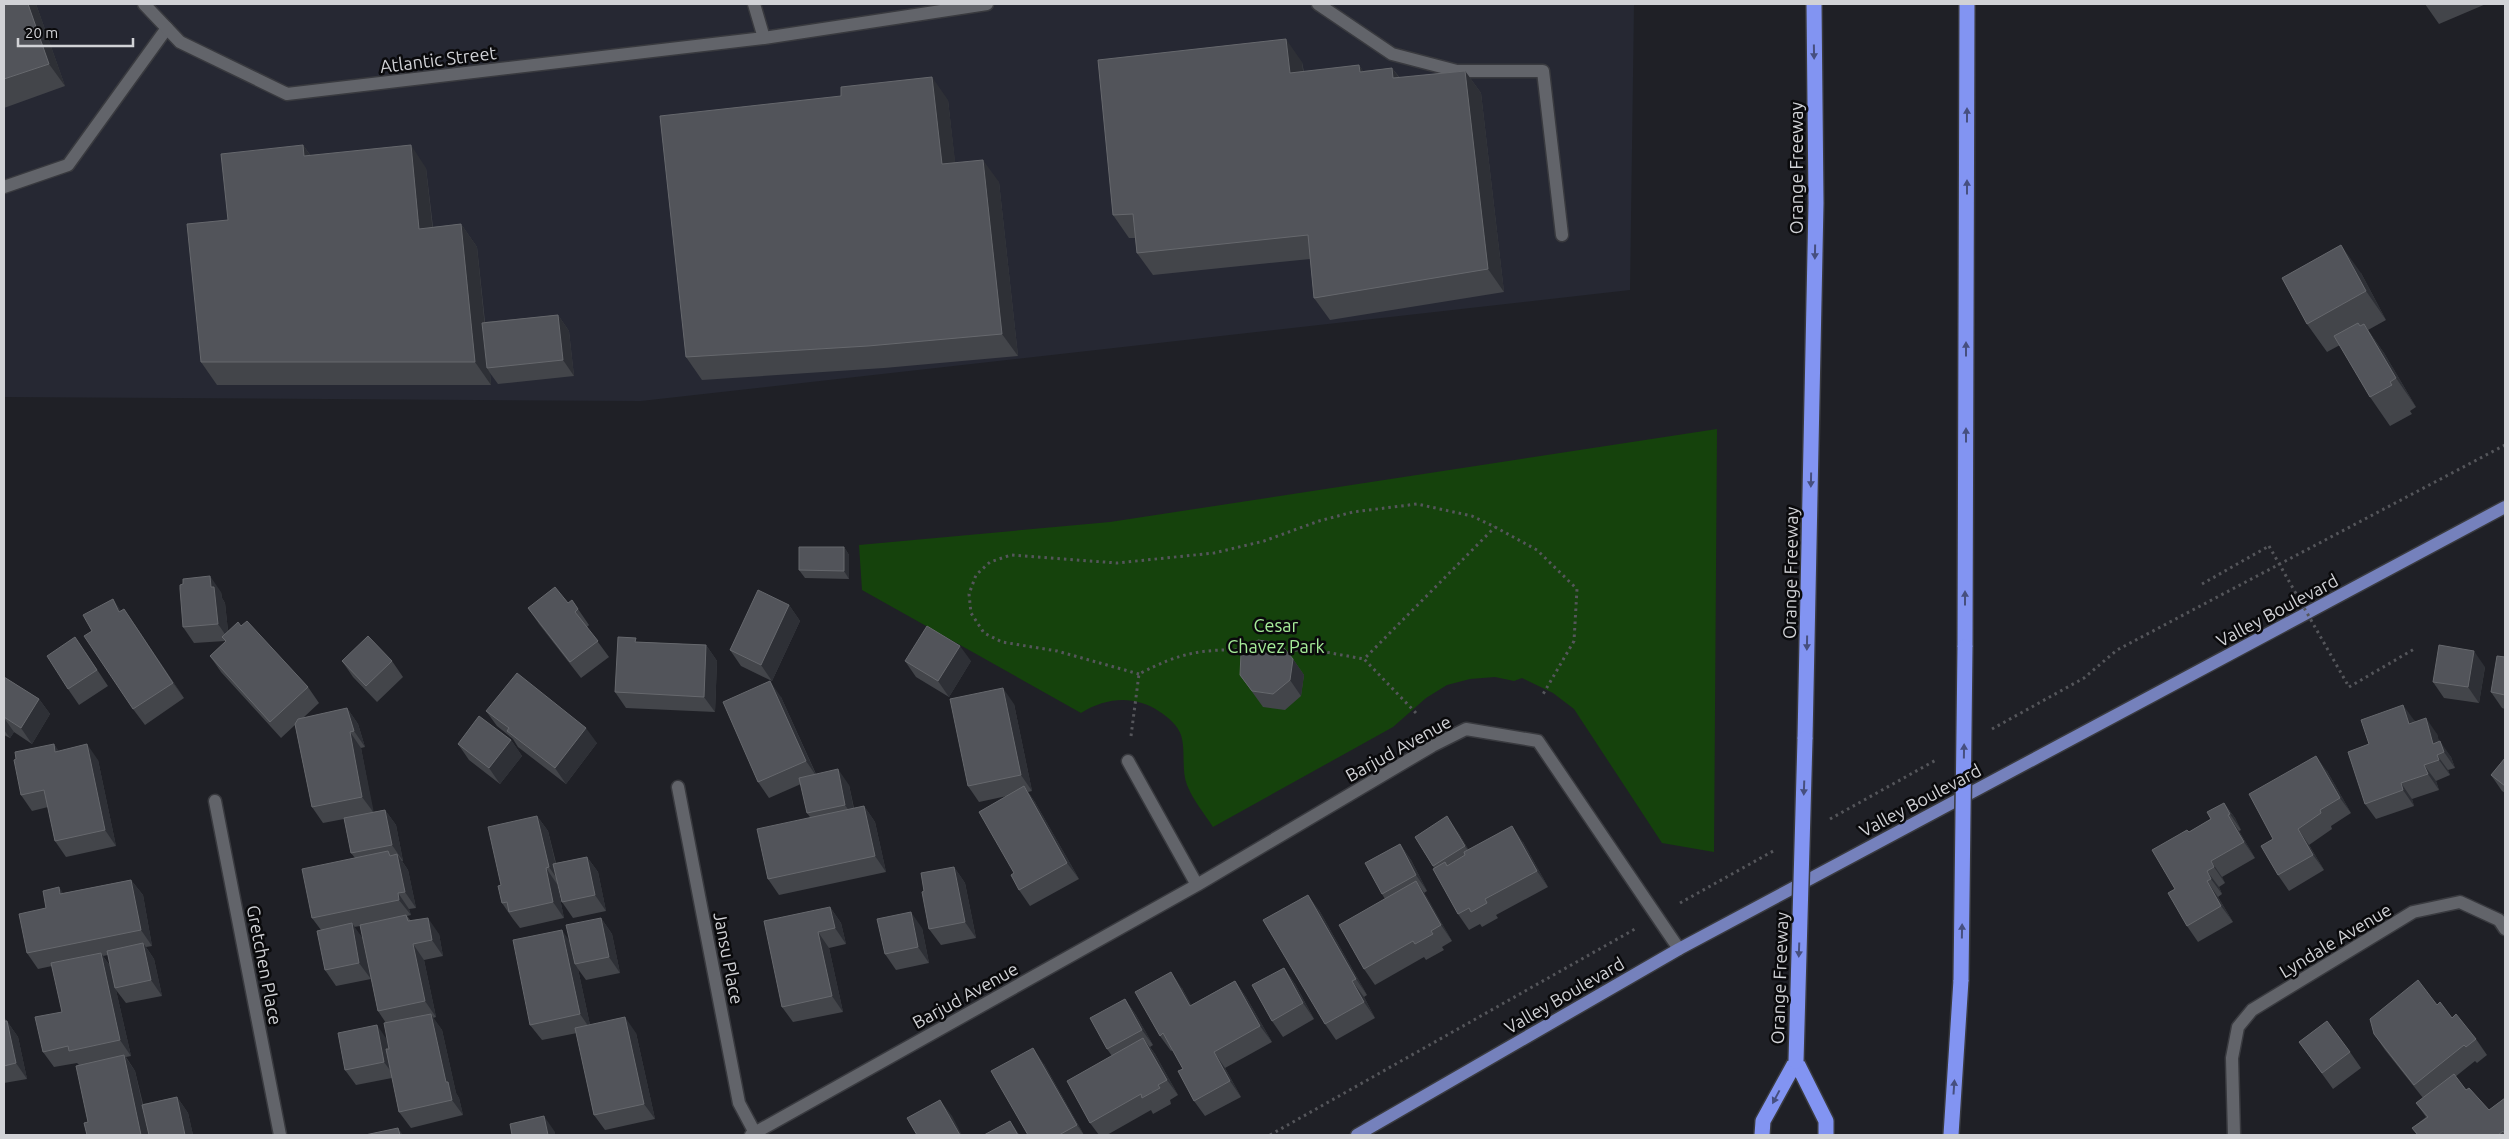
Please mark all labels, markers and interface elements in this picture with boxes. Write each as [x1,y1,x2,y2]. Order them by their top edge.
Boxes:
scale bar [18,15,132,47]
text: 20 m [25,24,58,41]
street label: Atlantic Street [379,42,497,76]
one-way arrow [1810,45,1818,61]
street label: Orange Freeway [1786,101,1806,234]
one-way arrow [1963,107,1971,123]
one-way arrow [1963,179,1971,195]
one-way arrow [1811,244,1819,260]
one-way arrow [1962,341,1970,357]
one-way arrow [1962,427,1970,443]
one-way arrow [1807,473,1815,489]
street label: Orange Freeway [1779,506,1801,639]
street label: Valley Boulevard [2213,570,2341,650]
one-way arrow [1961,590,1969,606]
park label: Cesar Chavez Park [1227,615,1325,656]
one-way arrow [1803,635,1811,651]
street label: Barjud Avenue [1342,711,1454,785]
one-way arrow [1960,743,1968,759]
street label: Valley Boulevard [1856,760,1984,840]
one-way arrow [1800,780,1808,796]
street label: Lyndale Avenue [2275,899,2395,981]
street label: Gretchen Place [244,903,286,1027]
street label: Jansu Place [710,910,748,1006]
street label: Orange Freeway [1767,911,1791,1045]
one-way arrow [1958,923,1966,939]
one-way arrow [1795,943,1803,959]
street label: Valley Boulevard [1501,953,1627,1037]
street label: Barjud Avenue [909,958,1021,1032]
one-way arrow [1951,1078,1959,1094]
one-way arrow [1772,1090,1780,1105]

